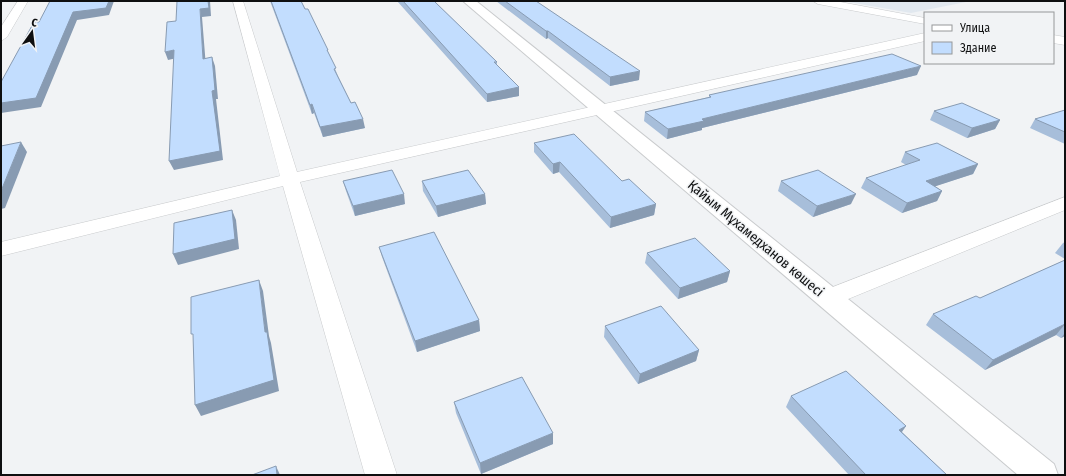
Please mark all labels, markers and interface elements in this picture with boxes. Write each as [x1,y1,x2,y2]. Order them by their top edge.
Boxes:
north arrow [12,12,52,52]
legend [924,12,1054,64]
text: С [30,16,39,30]
text: Улица [959,21,990,35]
text: Здание [960,41,996,55]
street label: Қайым Мұхамедханов көшесі [684,176,827,300]

